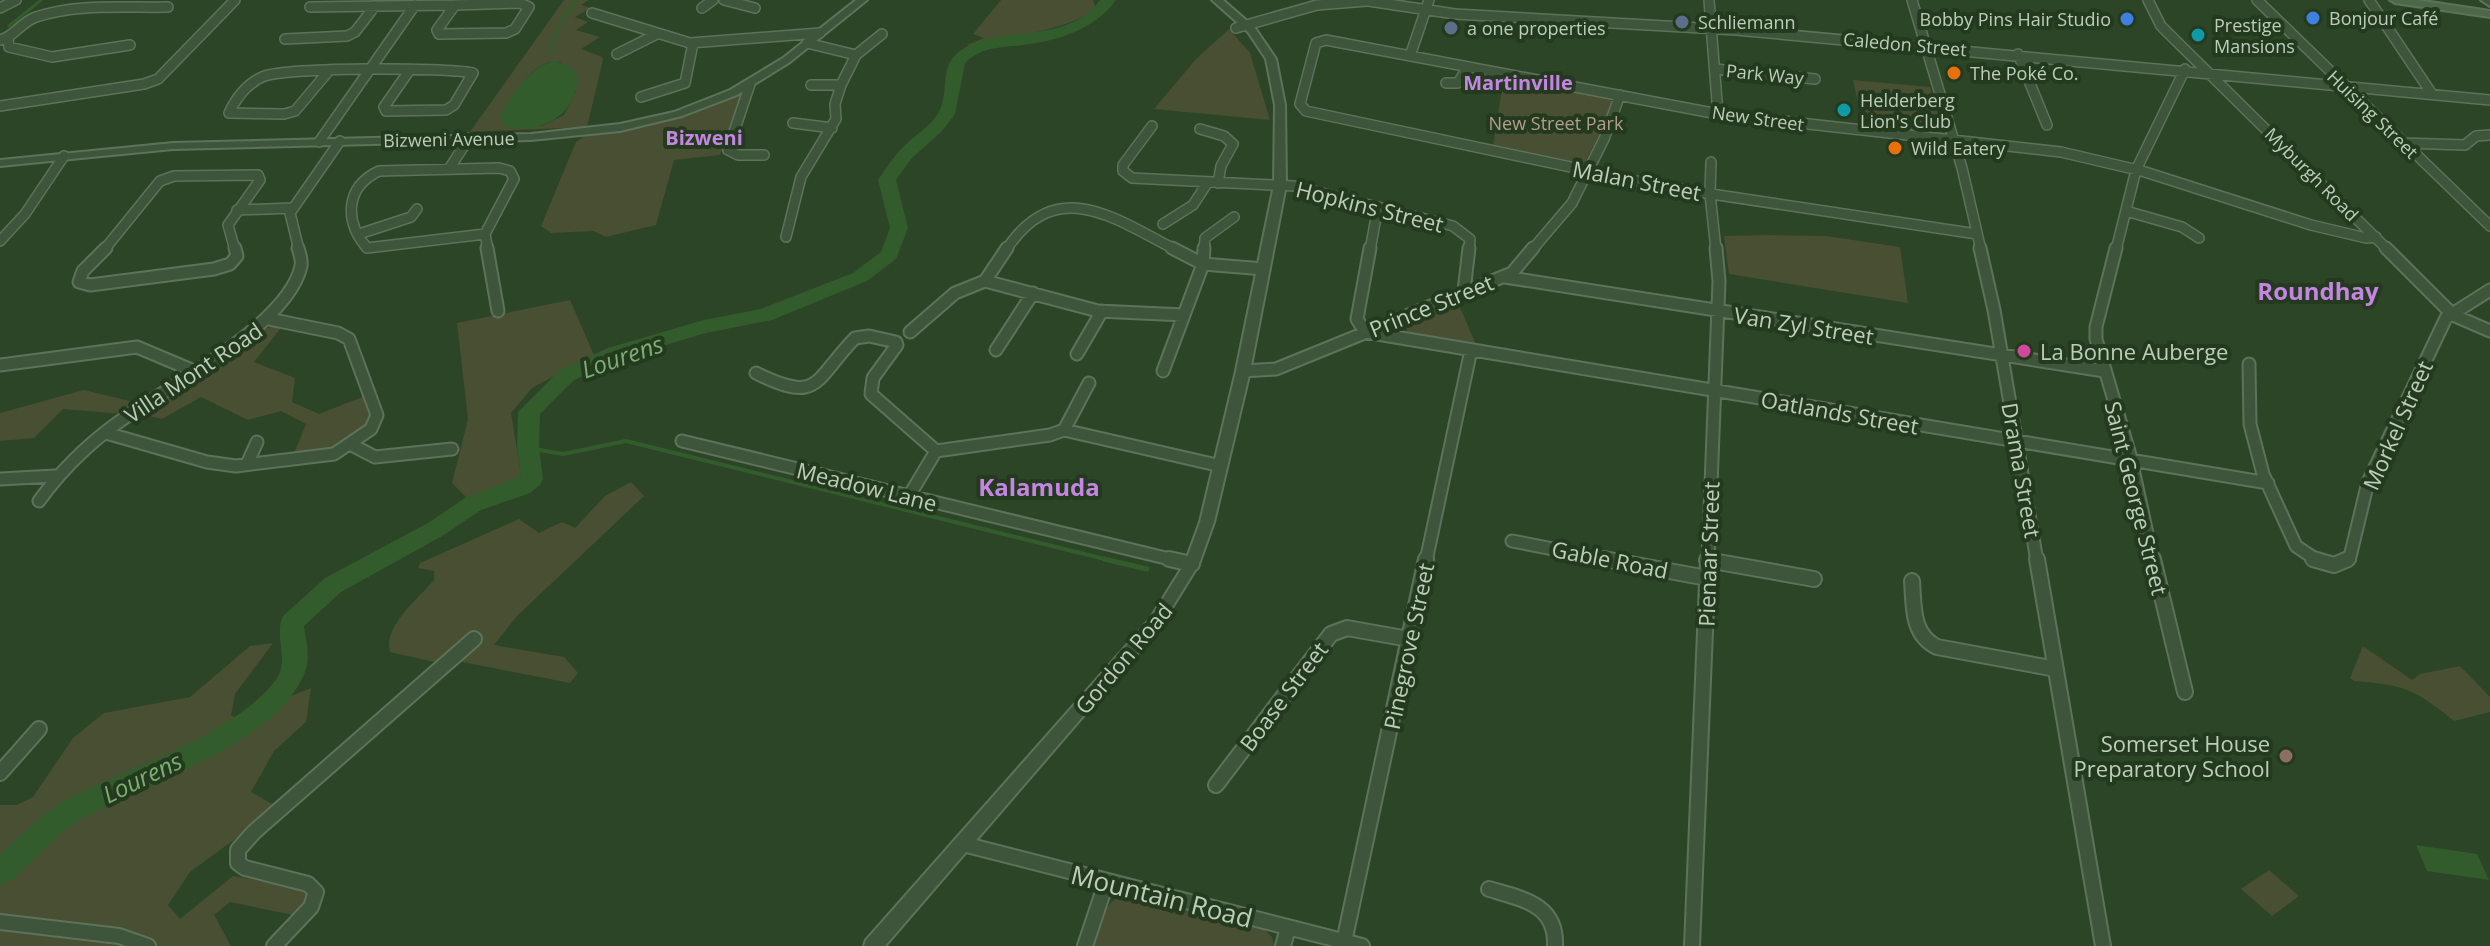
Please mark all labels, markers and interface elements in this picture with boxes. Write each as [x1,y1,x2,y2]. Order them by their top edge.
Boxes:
place label: Bonjour Café [2329,6,2438,30]
place label: Bobby Pins Hair Studio [1920,7,2111,31]
marker: Bonjour Café [2304,9,2322,27]
place label: Schliemann [1698,10,1795,34]
marker: Bobby Pins Hair Studio [2118,10,2136,28]
marker: Schliemann [1673,13,1691,31]
place label: Prestige Mansions [2214,13,2295,58]
place label: a one properties [1467,16,1606,40]
marker: a one properties [1442,19,1460,37]
marker: Prestige Mansions [2189,26,2207,44]
street label: Caledon Street [1842,27,1968,61]
street label: Park Way [1725,58,1806,90]
place label: The Poké Co. [1970,61,2079,85]
marker: The Poké Co. [1945,64,1963,82]
street label: Huising Street [2322,64,2424,164]
district label: Martinville [1463,69,1573,96]
place label: Helderberg Lion's Club [1860,88,1955,133]
street label: New Street [1710,100,1806,136]
marker: Helderberg Lion's Club [1835,101,1853,119]
park label: New Street Park [1489,111,1624,135]
street label: Myburgh Road [2260,122,2364,226]
district label: Bizweni [665,124,743,151]
street label: Bizweni Avenue [383,126,515,152]
place label: Wild Eatery [1911,136,2006,160]
marker: Wild Eatery [1886,139,1904,157]
street label: Malan Street [1570,153,1704,207]
street label: Hopkins Street [1293,173,1447,239]
street label: Prince Street [1364,266,1498,344]
district label: Roundhay [2257,274,2379,307]
street label: Van Zyl Street [1732,299,1876,351]
street label: Villa Mont Road [118,315,268,429]
water label: Lourens [577,327,667,385]
place label: La Bonne Auberge [2040,336,2228,366]
marker: La Bonne Auberge [2015,342,2033,360]
street label: Morkel Street [2355,355,2439,494]
street label: Oatlands Street [1759,383,1921,441]
street label: Saint George Street [2098,398,2176,598]
street label: Drama Street [1995,400,2049,540]
street label: Meadow Lane [794,454,940,518]
district label: Kalamuda [978,470,1100,503]
street label: Pienaar Street [1690,481,1726,627]
street label: Gable Road [1549,533,1671,585]
street label: Pinegrove Street [1376,560,1440,732]
street label: Gordon Road [1068,596,1178,720]
street label: Boase Street [1232,635,1334,757]
place label: Somerset House Preparatory School [2074,728,2270,783]
water label: Lourens [97,744,187,810]
marker: Somerset House Preparatory School [2277,747,2295,765]
street label: Mountain Road [1067,856,1257,936]

